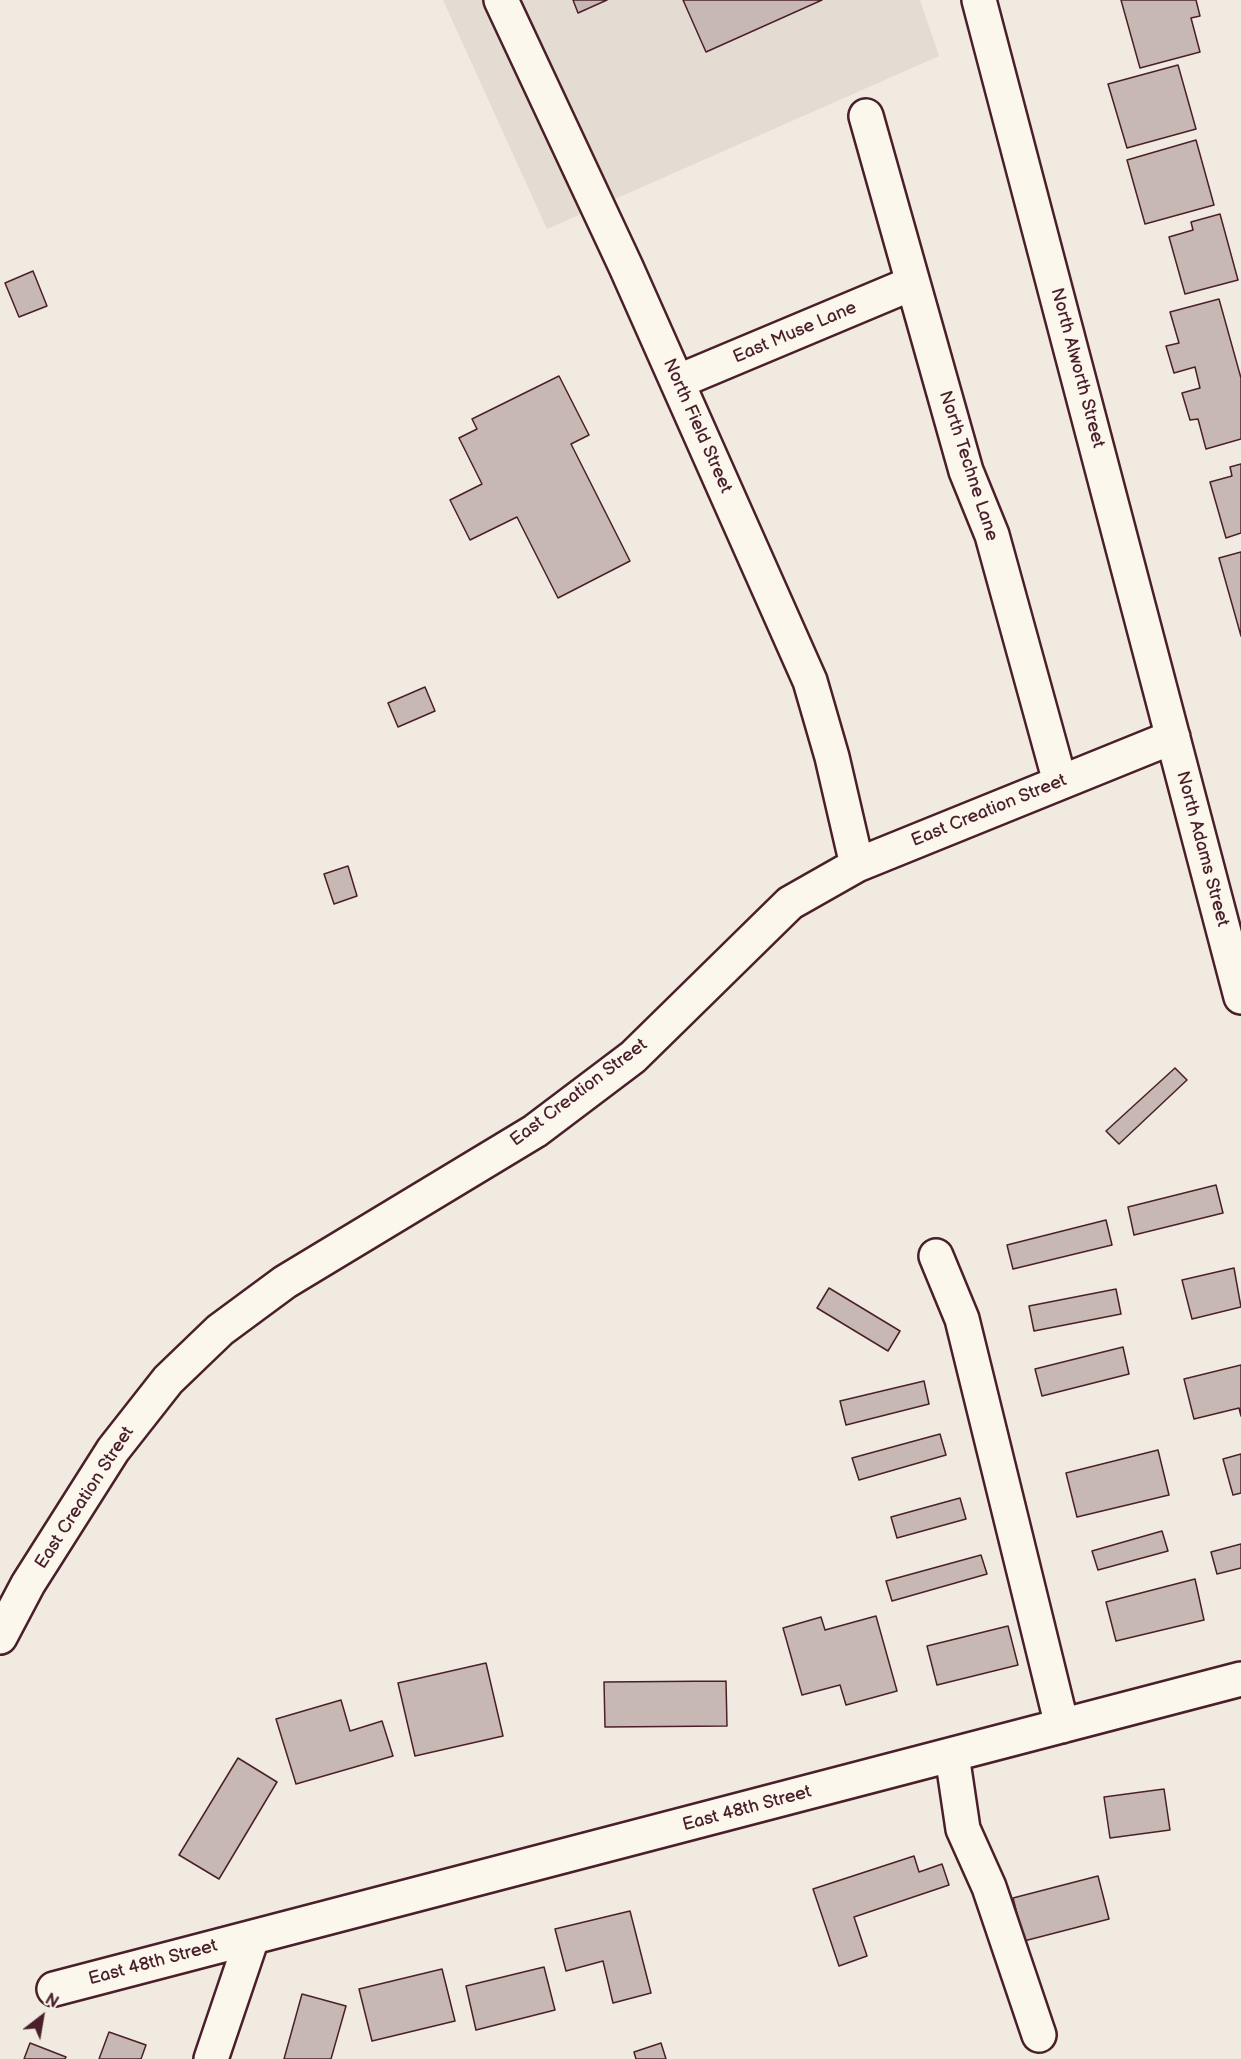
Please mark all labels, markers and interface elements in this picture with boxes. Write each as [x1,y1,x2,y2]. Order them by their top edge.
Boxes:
street label: North Alworth Street [1045,286,1109,450]
street label: East Muse Lane [730,297,860,369]
street label: North Field Street [658,355,736,497]
street label: North Techne Lane [934,388,1002,544]
street label: North Adams Street [1171,769,1233,929]
street label: East Creation Street [908,770,1070,852]
street label: East Creation Street [506,1035,652,1151]
street label: East Creation Street [31,1423,139,1573]
street label: East 48th Street [680,1781,814,1837]
street label: East 48th Street [86,1935,220,1991]
north arrow [12,1987,72,2047]
text: N [41,1990,62,2012]

